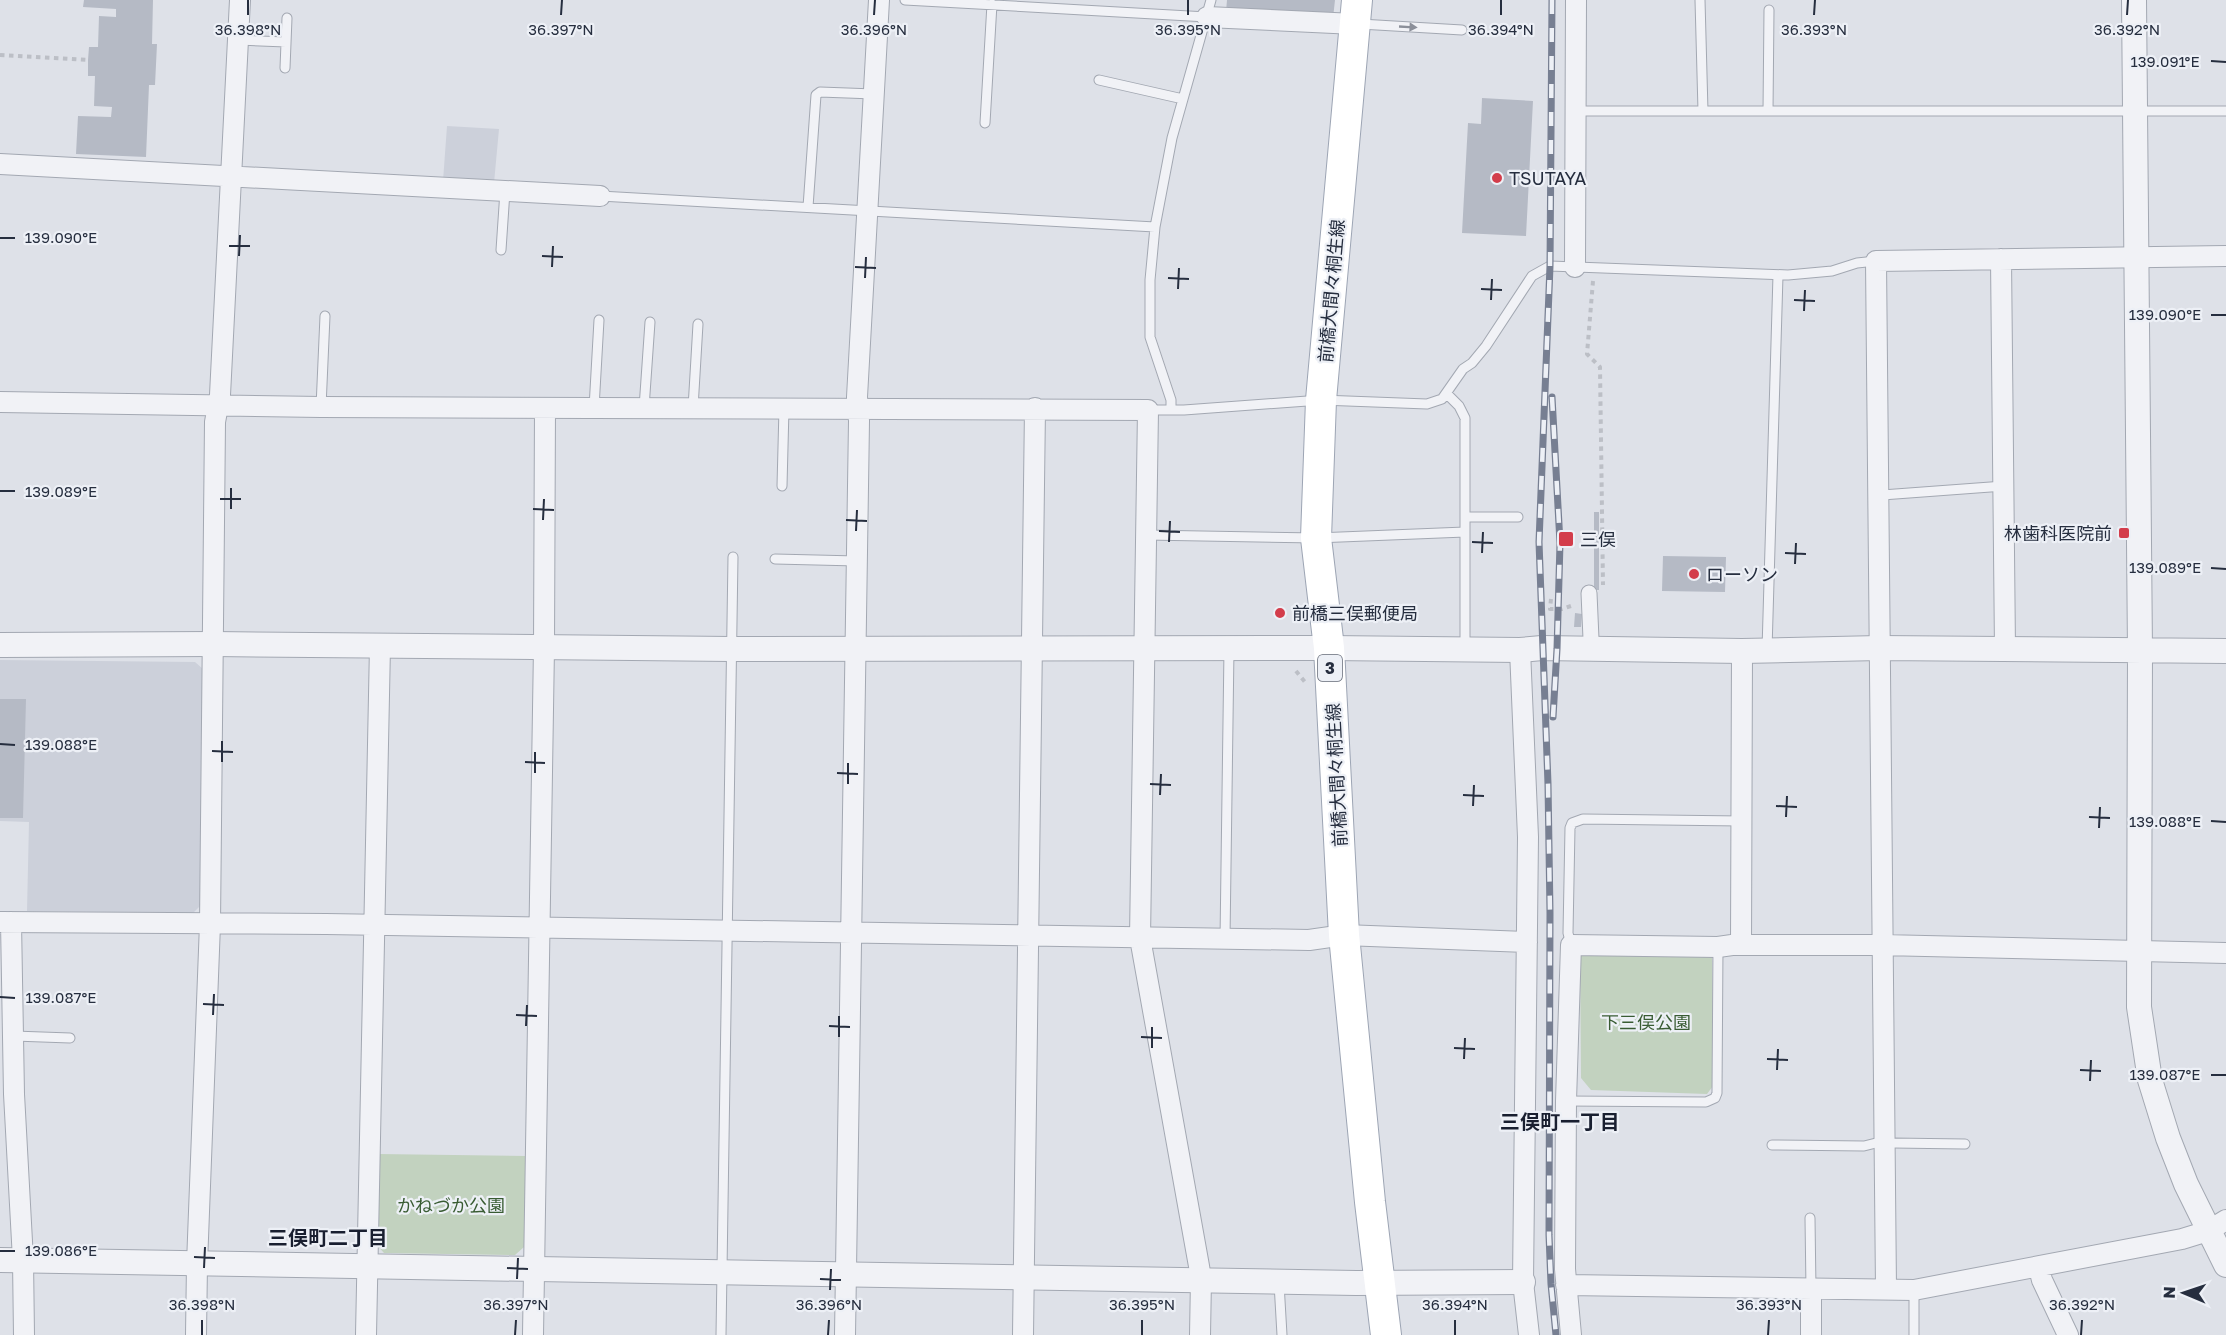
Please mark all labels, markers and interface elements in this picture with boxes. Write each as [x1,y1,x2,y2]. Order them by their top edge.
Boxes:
text: 36.398°N [215,20,281,38]
text: 36.397°N [528,20,594,38]
text: 36.396°N [841,20,907,38]
text: 36.395°N [1155,20,1221,38]
text: 36.394°N [1468,20,1534,38]
text: 36.393°N [1781,20,1847,38]
text: 36.392°N [2094,20,2160,38]
one-way arrow [1399,22,1418,31]
text: 139.091°E [2130,52,2200,70]
place label: TSUTAYA [1509,167,1586,189]
marker: TSUTAYA [1490,171,1504,185]
street label: 前橋大間々桐生線 [1314,218,1348,364]
text: 139.090°E [25,228,97,246]
text: 139.090°E [2129,305,2201,323]
text: 139.089°E [25,482,97,500]
place label: 林歯科医院前 [2004,522,2112,544]
marker: 林歯科医院前 [2117,526,2131,540]
place label: 三俣 [1580,528,1616,550]
marker: 三俣 [1557,530,1575,548]
text: 139.089°E [2129,558,2201,576]
place label: ローソン [1706,563,1778,585]
marker: ローソン [1687,567,1701,581]
place label: 前橋三俣郵便局 [1292,602,1418,624]
marker: 前橋三俣郵便局 [1273,606,1287,620]
road number: 3 [1318,655,1342,681]
street label: 前橋大間々桐生線 [1321,703,1351,847]
text: 139.088°E [25,735,97,753]
text: 139.088°E [2129,812,2201,830]
text: 139.087°E [25,988,97,1006]
park label: 下三俣公園 [1601,1011,1691,1033]
text: 139.087°E [2129,1065,2201,1083]
district label: 三俣町一丁目 [1500,1109,1620,1133]
park label: かねづか公園 [397,1194,505,1216]
district label: 三俣町二丁目 [268,1225,388,1249]
text: 139.086°E [25,1241,97,1259]
north arrow [2154,1263,2214,1323]
text: N [2159,1286,2179,1299]
text: 36.398°N [169,1295,235,1313]
text: 36.397°N [483,1295,549,1313]
text: 36.396°N [796,1295,862,1313]
text: 36.395°N [1109,1295,1175,1313]
text: 36.394°N [1422,1295,1488,1313]
text: 36.393°N [1736,1295,1802,1313]
text: 36.392°N [2049,1295,2115,1313]

